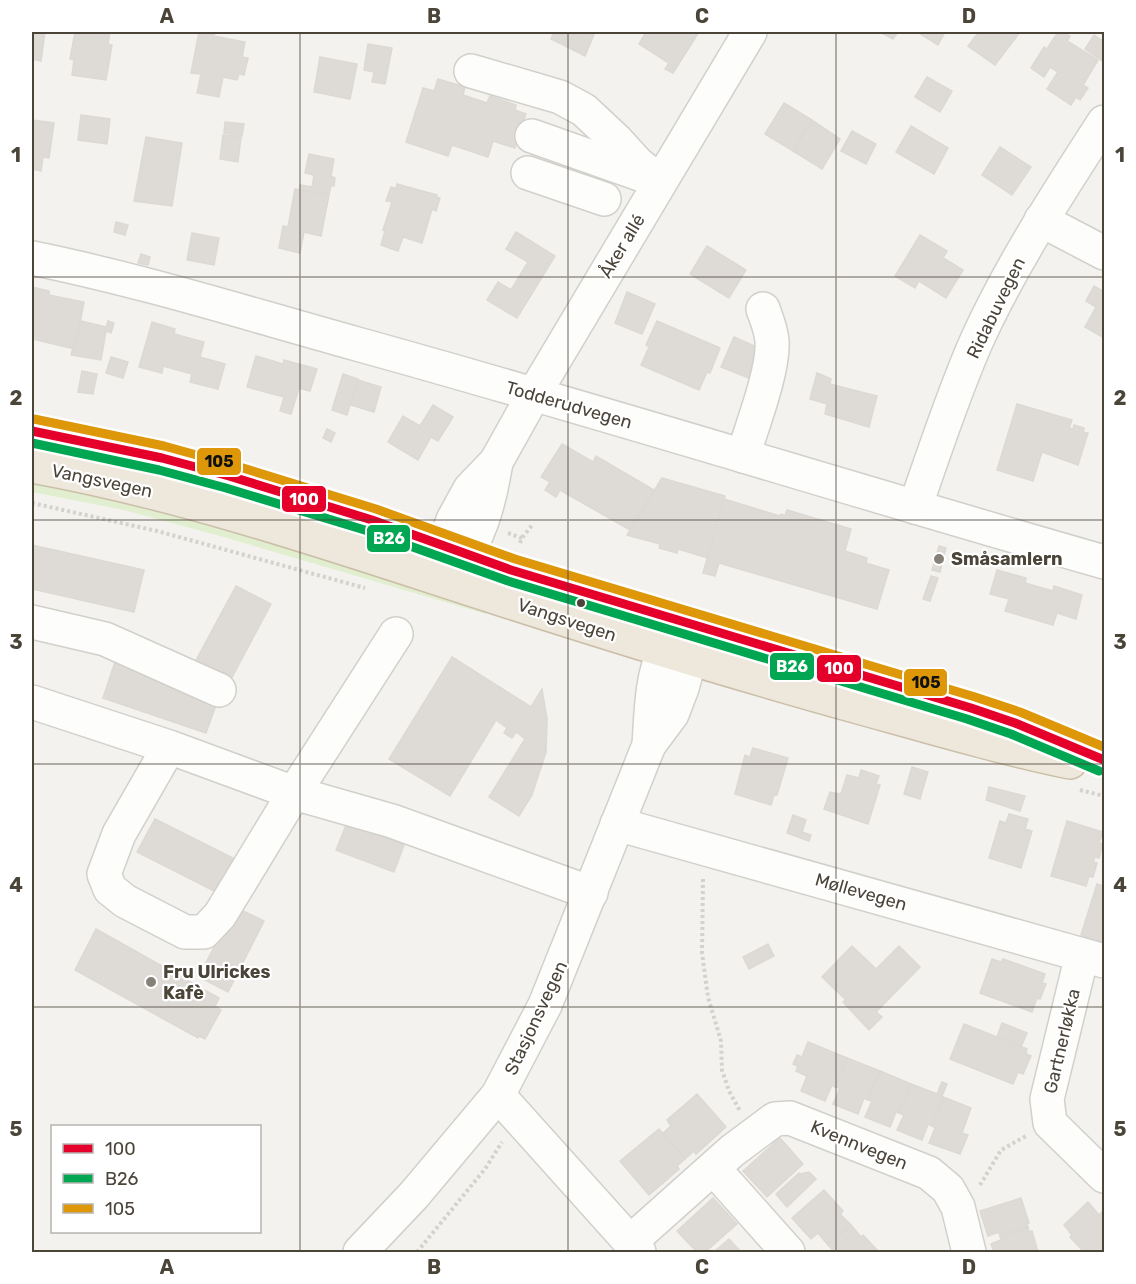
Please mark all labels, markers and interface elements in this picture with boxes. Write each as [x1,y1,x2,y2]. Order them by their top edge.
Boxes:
text: A [160,4,175,28]
text: B [427,4,441,28]
text: C [695,4,709,28]
text: D [962,4,976,28]
text: 1 [11,143,21,167]
text: 1 [1115,143,1125,167]
street label: Åker allé [594,210,650,282]
street label: Ridabuvegen [962,254,1030,362]
street label: Todderudvegen [503,376,635,434]
text: 2 [10,386,23,410]
text: 2 [1114,386,1127,410]
line badge: 105 [196,447,242,476]
text: 105 [204,452,234,471]
street label: Vangsvegen [49,460,155,502]
line badge: 100 [281,485,327,513]
text: 100 [289,490,319,509]
line badge: B26 [366,524,411,553]
text: B26 [373,529,405,548]
place label: Småsamlern [951,548,1063,570]
marker: Småsamlern [932,552,946,566]
street label: Vangsvegen [515,594,619,646]
unlabelled marker [575,597,587,609]
text: 3 [9,630,23,654]
text: 3 [1113,630,1127,654]
line badge: B26 [769,652,815,681]
line badge: 100 [816,654,862,683]
text: B26 [776,657,808,676]
text: 100 [824,659,854,678]
line badge: 105 [903,668,948,697]
text: 105 [911,673,941,692]
street label: Møllevegen [813,868,909,916]
text: 4 [9,873,23,897]
text: 4 [1113,873,1127,897]
street label: Stasjonsvegen [500,957,572,1079]
place label: Fru Ulrickes Kafè [163,961,270,1004]
marker: Fru Ulrickes Kafè [144,975,158,989]
street label: Gartnerløkka [1039,986,1085,1096]
street label: Kvennvegen [807,1116,911,1174]
text: 5 [10,1117,23,1141]
text: 5 [1114,1117,1127,1141]
legend [51,1125,261,1233]
text: 100 [105,1138,136,1160]
text: B26 [105,1168,139,1190]
text: 105 [105,1198,135,1220]
text: A [160,1255,175,1279]
text: B [427,1255,441,1279]
text: C [695,1255,709,1279]
text: D [962,1255,976,1279]

